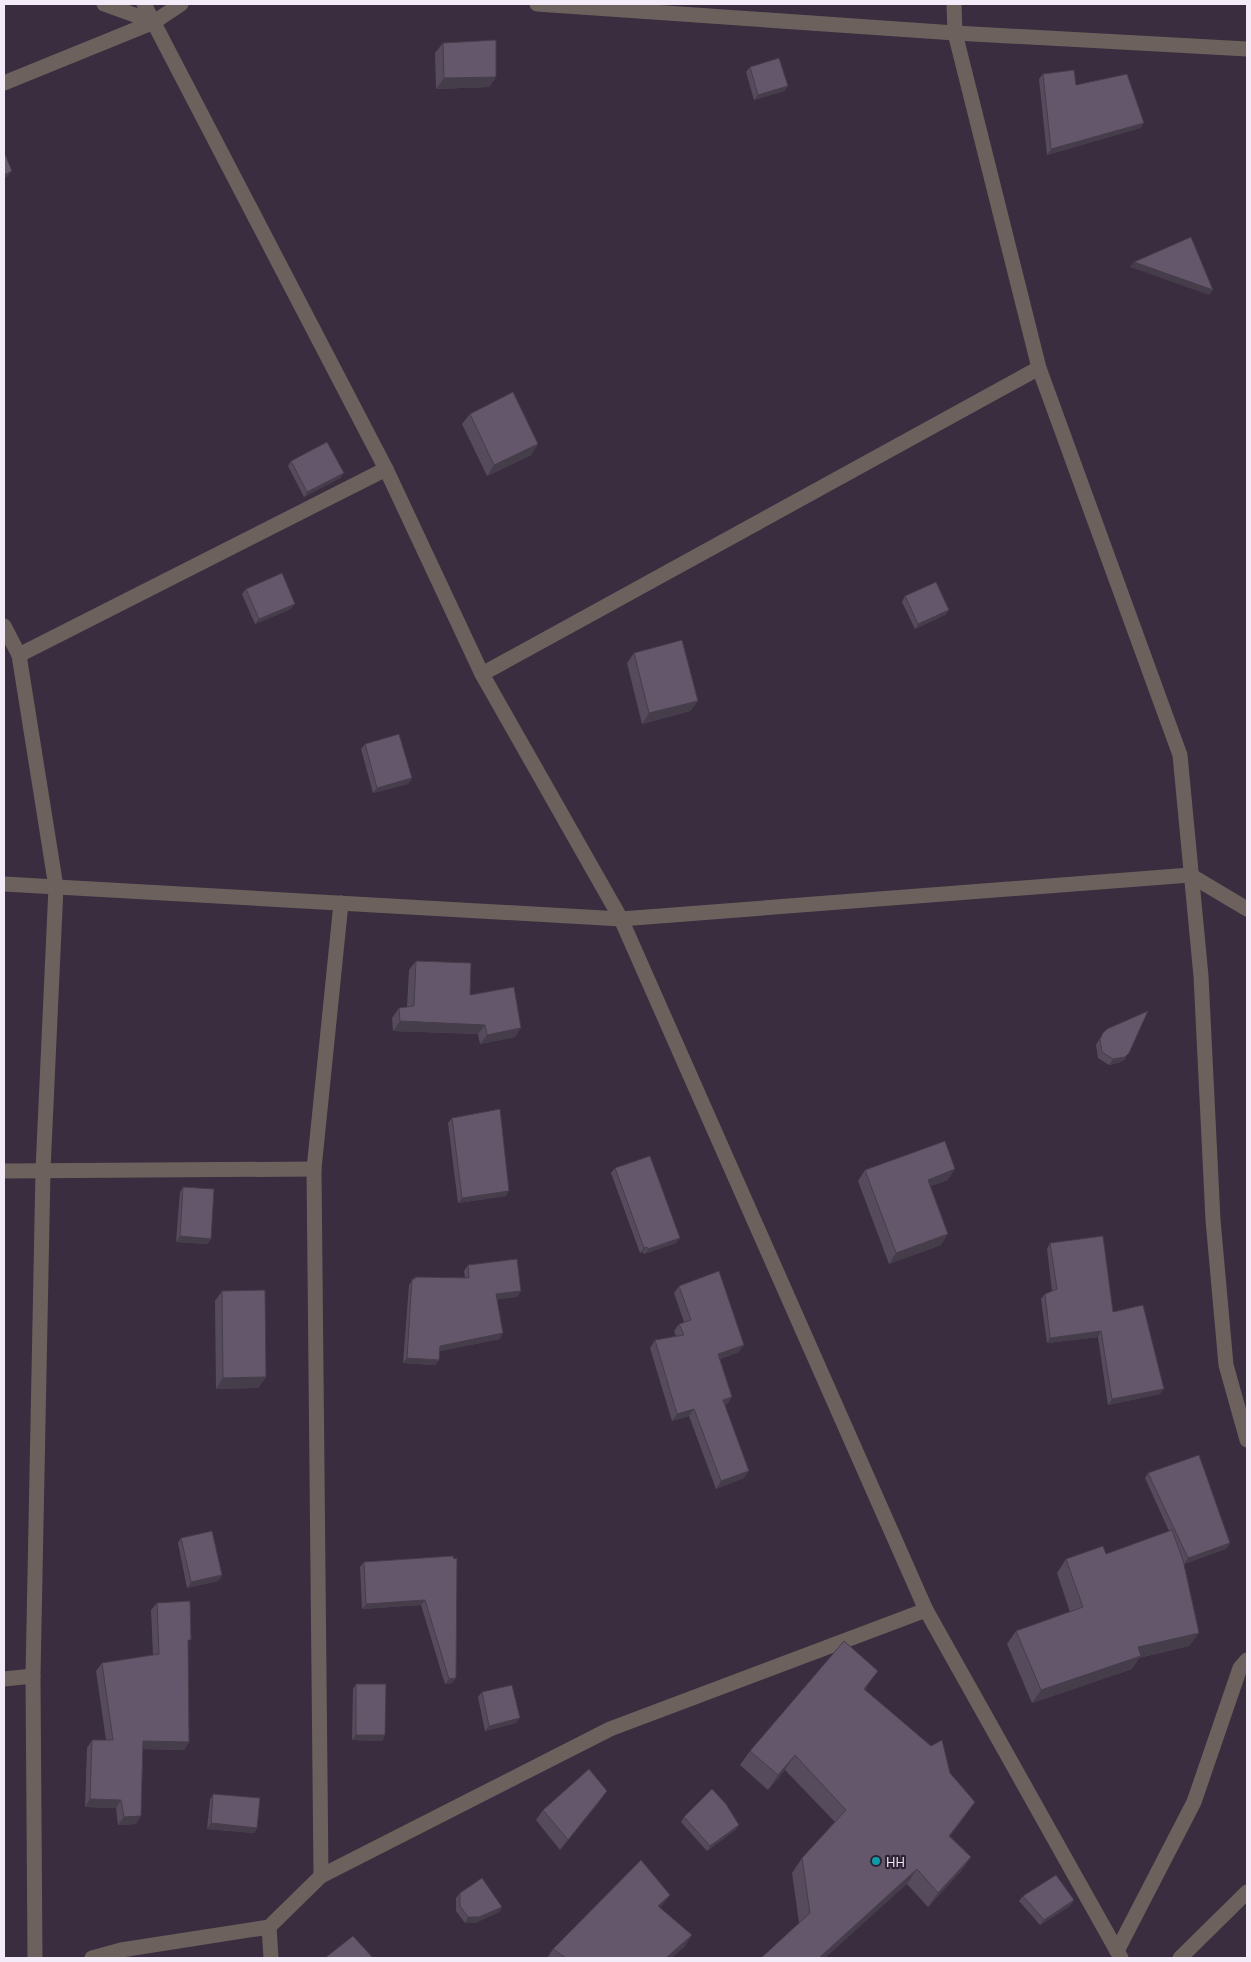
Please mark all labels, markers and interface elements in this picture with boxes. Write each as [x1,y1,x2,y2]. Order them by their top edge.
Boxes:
place label: HH [886,1851,905,1872]
marker: HH [870,1855,882,1867]

